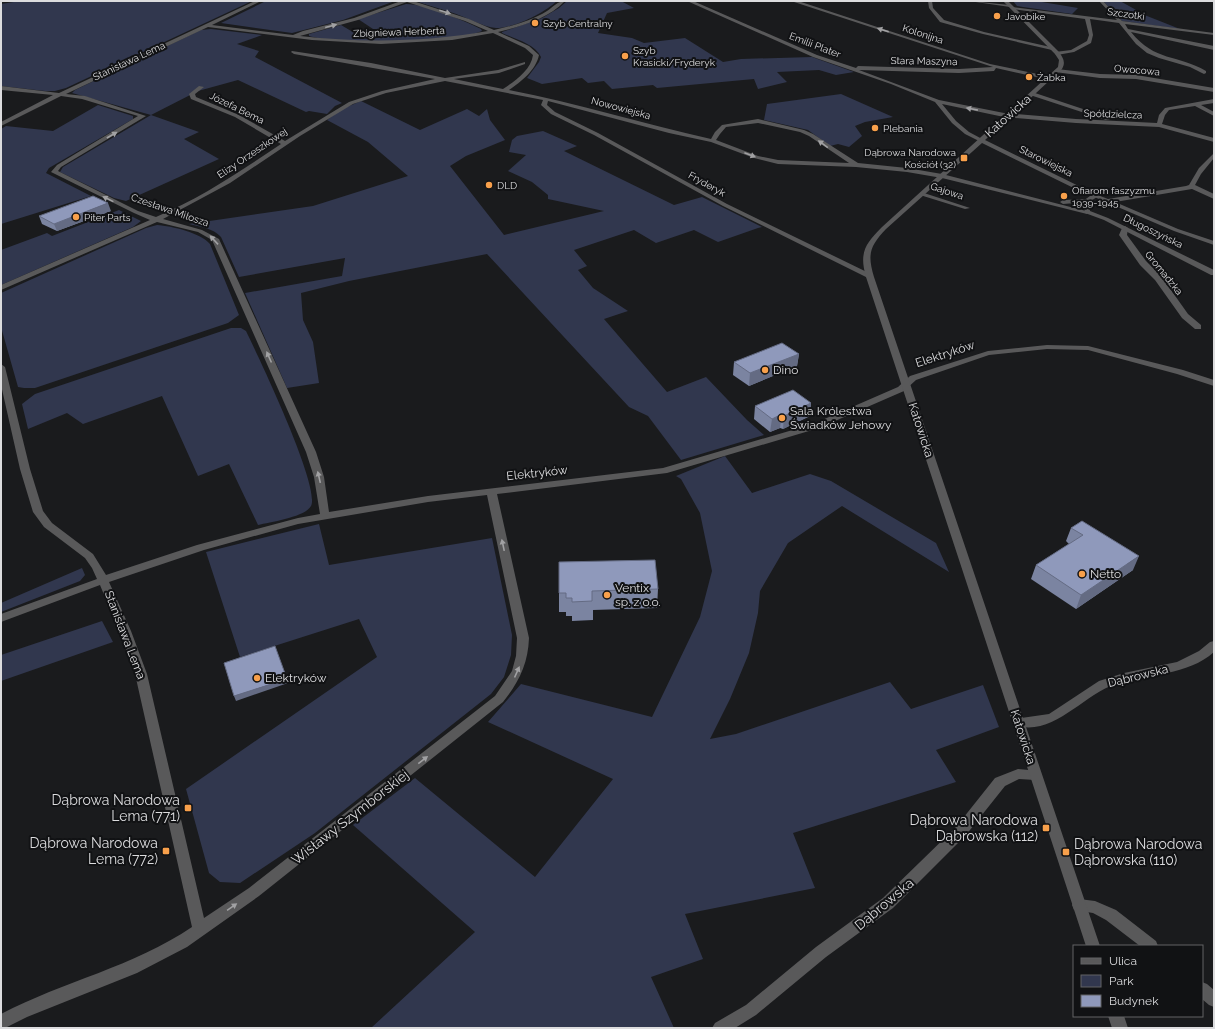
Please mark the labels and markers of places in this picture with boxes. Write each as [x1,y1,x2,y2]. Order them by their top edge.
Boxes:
marker: Javobike [992,11,1002,21]
place label: Javobike [1005,11,1045,22]
marker: Szyb Centralny [530,18,540,28]
place label: Szyb Centralny [543,18,613,29]
place label: Szyb Krasicki/Fryderyk [633,45,716,68]
marker: Szyb Krasicki/Fryderyk [620,51,630,61]
marker: Żabka [1024,72,1034,82]
place label: Żabka [1037,72,1066,83]
marker: Plebania [870,123,880,133]
place label: Plebania [883,123,923,134]
place label: Dąbrowa Narodowa Kościół (32) [864,147,956,170]
marker: Dąbrowa Narodowa Kościół (32) [959,153,969,163]
marker: DLD [484,180,494,190]
place label: DLD [497,180,517,191]
place label: Ofiarom faszyzmu 1939-1945 [1072,185,1155,208]
marker: Ofiarom faszyzmu 1939-1945 [1059,191,1069,201]
marker: Piter Parts [71,212,81,222]
place label: Piter Parts [84,212,131,223]
place label: Dino [773,363,798,377]
marker: Dino [760,365,770,375]
place label: Sala Królestwa Świadków Jehowy [790,404,892,432]
marker: Sala Królestwa Świadków Jehowy [777,413,787,423]
place label: Netto [1090,567,1121,581]
marker: Netto [1077,569,1087,579]
place label: Ventix sp. z o.o. [615,581,661,609]
marker: Ventix sp. z o.o. [602,590,612,600]
place label: Elektryków [265,671,327,685]
marker: Elektryków [252,673,262,683]
place label: Dąbrowa Narodowa Lema (771) [52,792,180,824]
marker: Dąbrowa Narodowa Lema (771) [183,803,193,813]
place label: Dąbrowa Narodowa Dąbrowska (112) [910,812,1038,844]
marker: Dąbrowa Narodowa Dąbrowska (112) [1041,823,1051,833]
place label: Dąbrowa Narodowa Lema (772) [30,835,158,867]
place label: Dąbrowa Narodowa Dąbrowska (110) [1074,836,1202,868]
marker: Dąbrowa Narodowa Lema (772) [161,846,171,856]
marker: Dąbrowa Narodowa Dąbrowska (110) [1061,847,1071,857]

